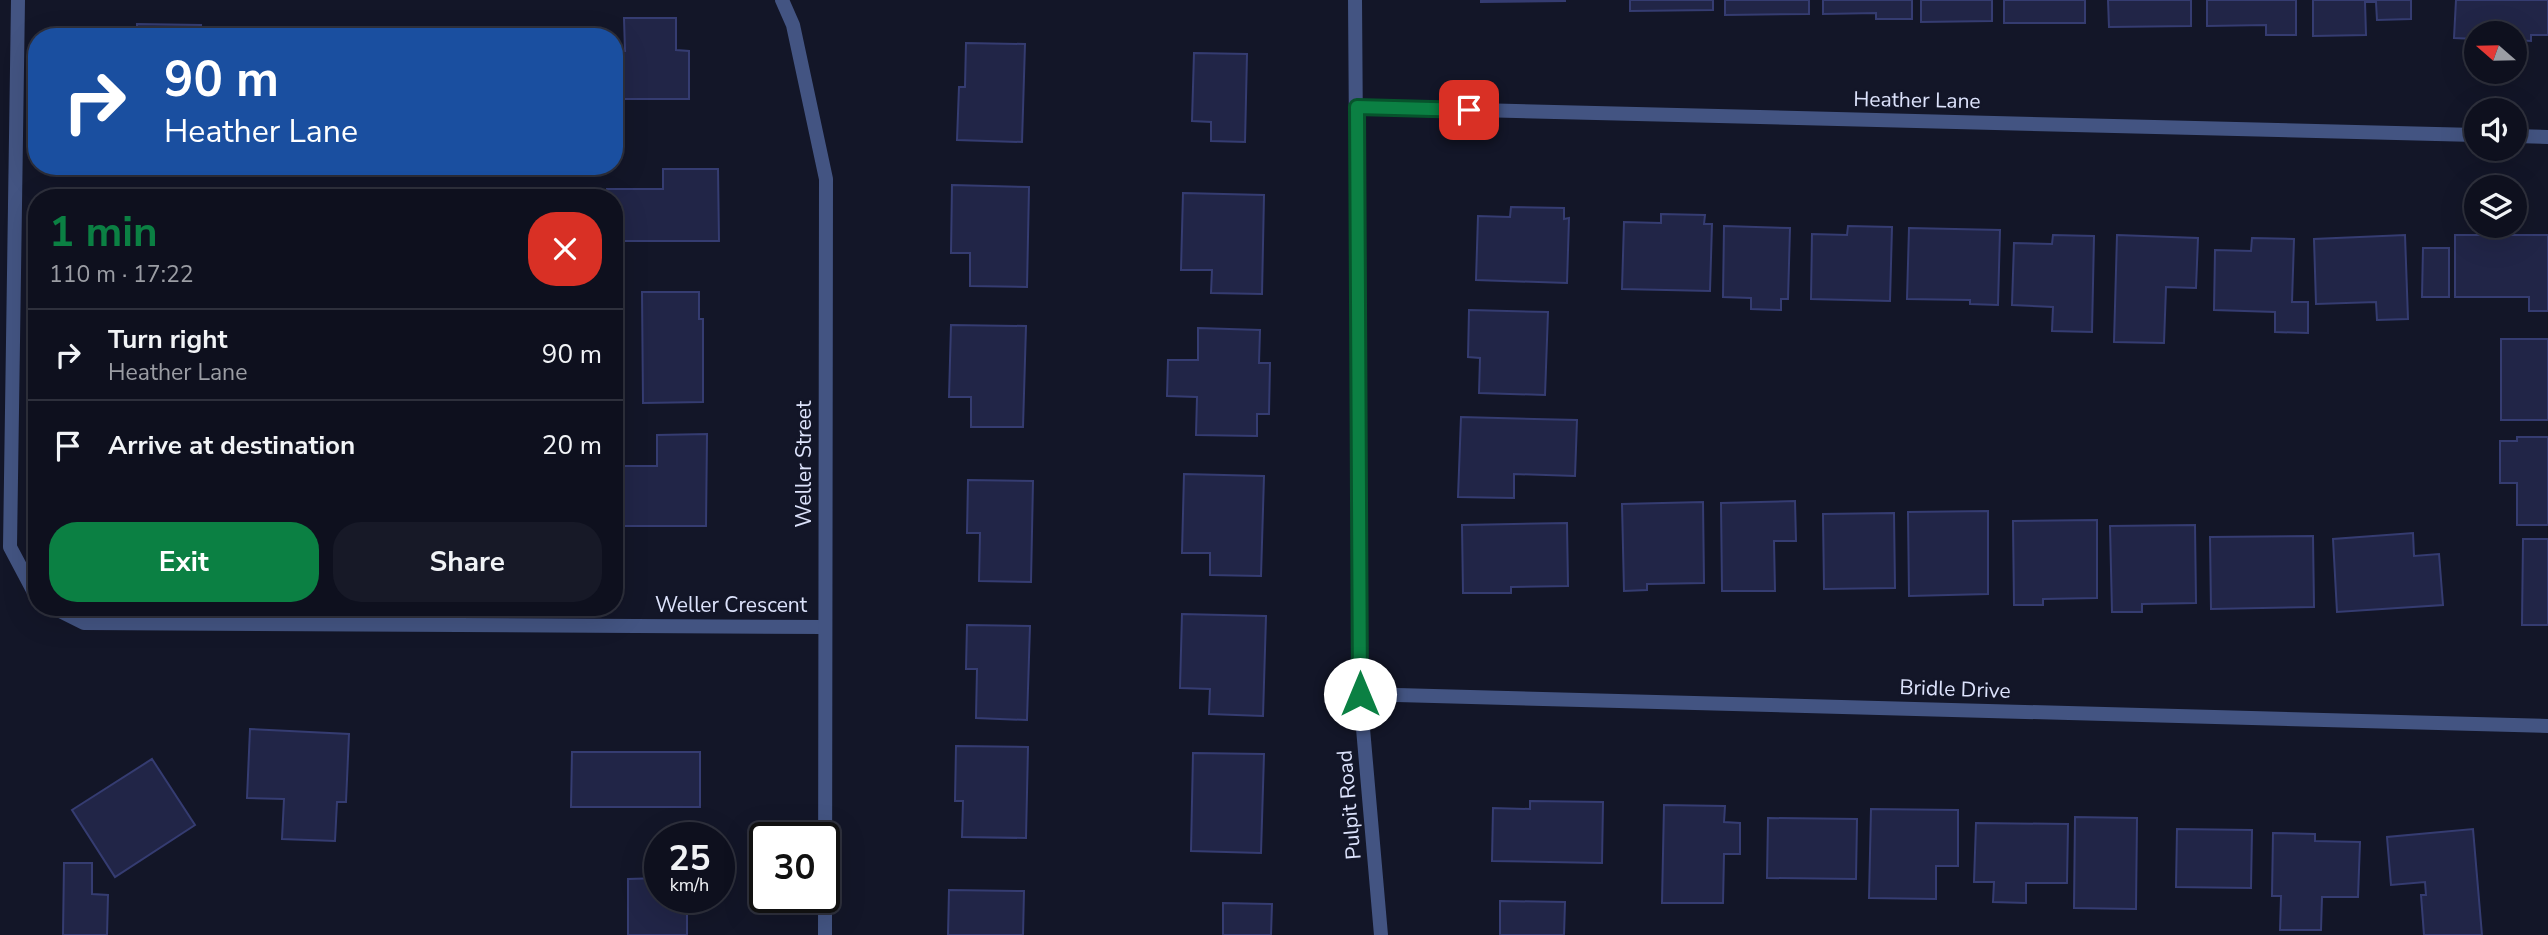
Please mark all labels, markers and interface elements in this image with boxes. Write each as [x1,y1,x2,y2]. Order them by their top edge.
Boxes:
north arrow [2464,21,2527,84]
map controls [2464,21,2527,238]
text: 90 m [164,46,279,113]
icon: right [49,56,140,147]
pin [1439,80,1499,140]
street label: Heather Lane [1853,85,1981,115]
icon: arrive [1450,91,1488,129]
button: sound [2464,98,2527,161]
text: Heather Lane [164,110,358,153]
button: layers [2464,175,2527,238]
text: 1 min [49,204,158,261]
button: close [528,212,602,286]
text: 110 m · 17:22 [49,259,194,290]
text: Turn right [108,322,227,357]
icon: right [49,336,87,374]
text: 90 m [542,337,602,372]
text: Heather Lane [108,357,247,388]
street label: Weller Street [790,400,818,527]
icon: arrive [49,427,87,465]
text: Arrive at destination [108,428,355,463]
text: 20 m [542,428,602,463]
button: Exit [49,522,319,602]
button: Share [333,522,602,602]
street label: Weller Crescent [655,591,808,619]
position arrow [1323,657,1397,731]
street label: Bridle Drive [1899,673,2011,705]
street label: Pulpit Road [1330,749,1368,861]
speed limit sign: 30 [749,822,840,913]
text: 25 [668,835,711,882]
text: km/h [670,873,709,897]

